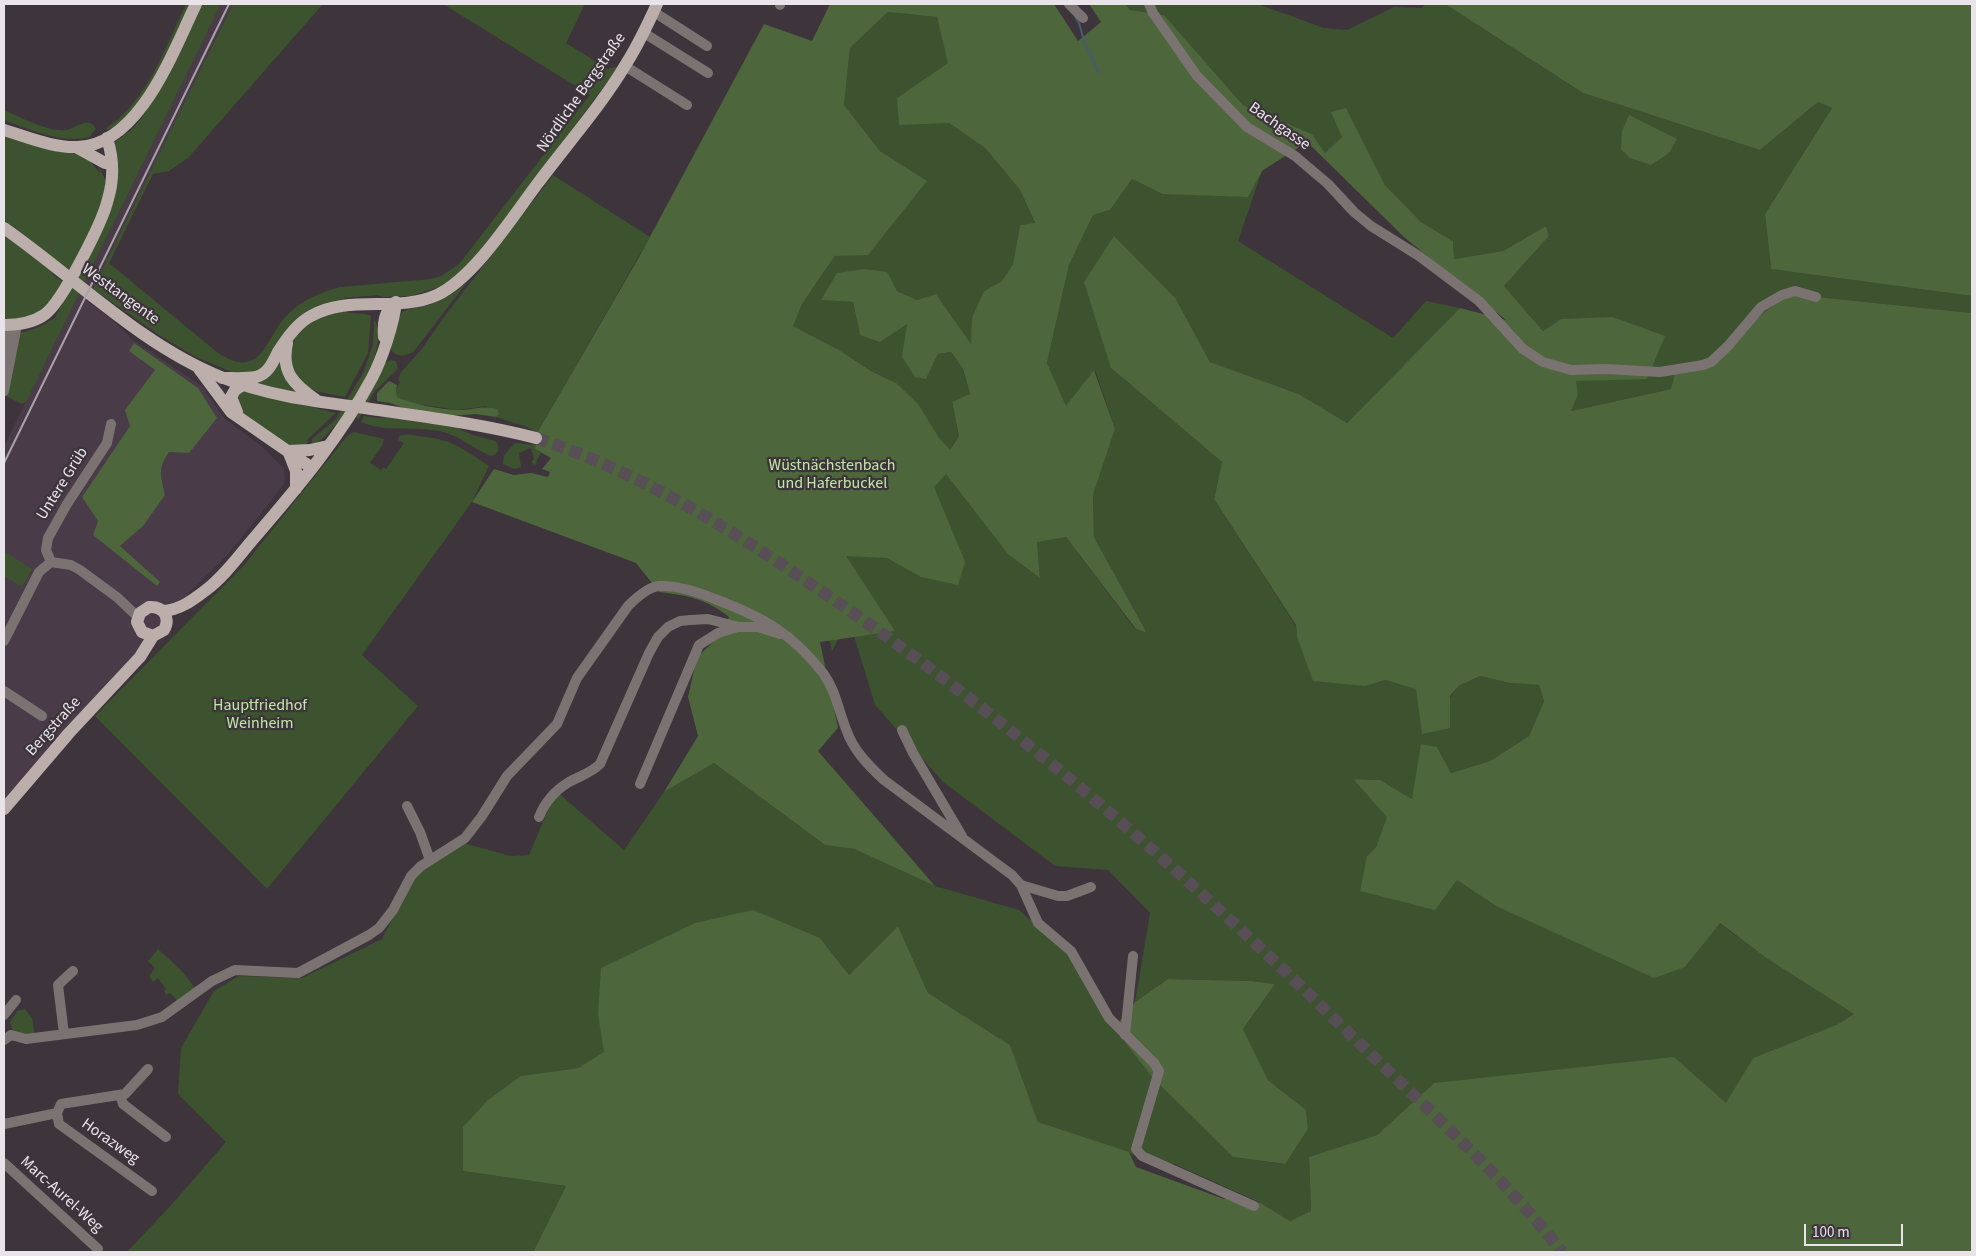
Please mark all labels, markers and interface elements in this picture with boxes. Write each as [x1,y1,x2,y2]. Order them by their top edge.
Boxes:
street label: Nördliche Bergstraße [534,30,630,156]
street label: Bachgasse [1245,99,1313,155]
street label: Westtangente [77,260,163,330]
street label: Untere Grüb [33,444,93,524]
park label: Wüstnächstenbach und Haferbuckel [769,456,895,494]
street label: Bergstraße [22,693,86,761]
park label: Hauptfriedhof Weinheim [213,696,307,734]
street label: Horazweg [77,1115,143,1169]
street label: Marc-Aurel-Weg [16,1153,106,1237]
scale bar [1806,1214,1905,1246]
text: 100 m [1812,1222,1850,1243]

